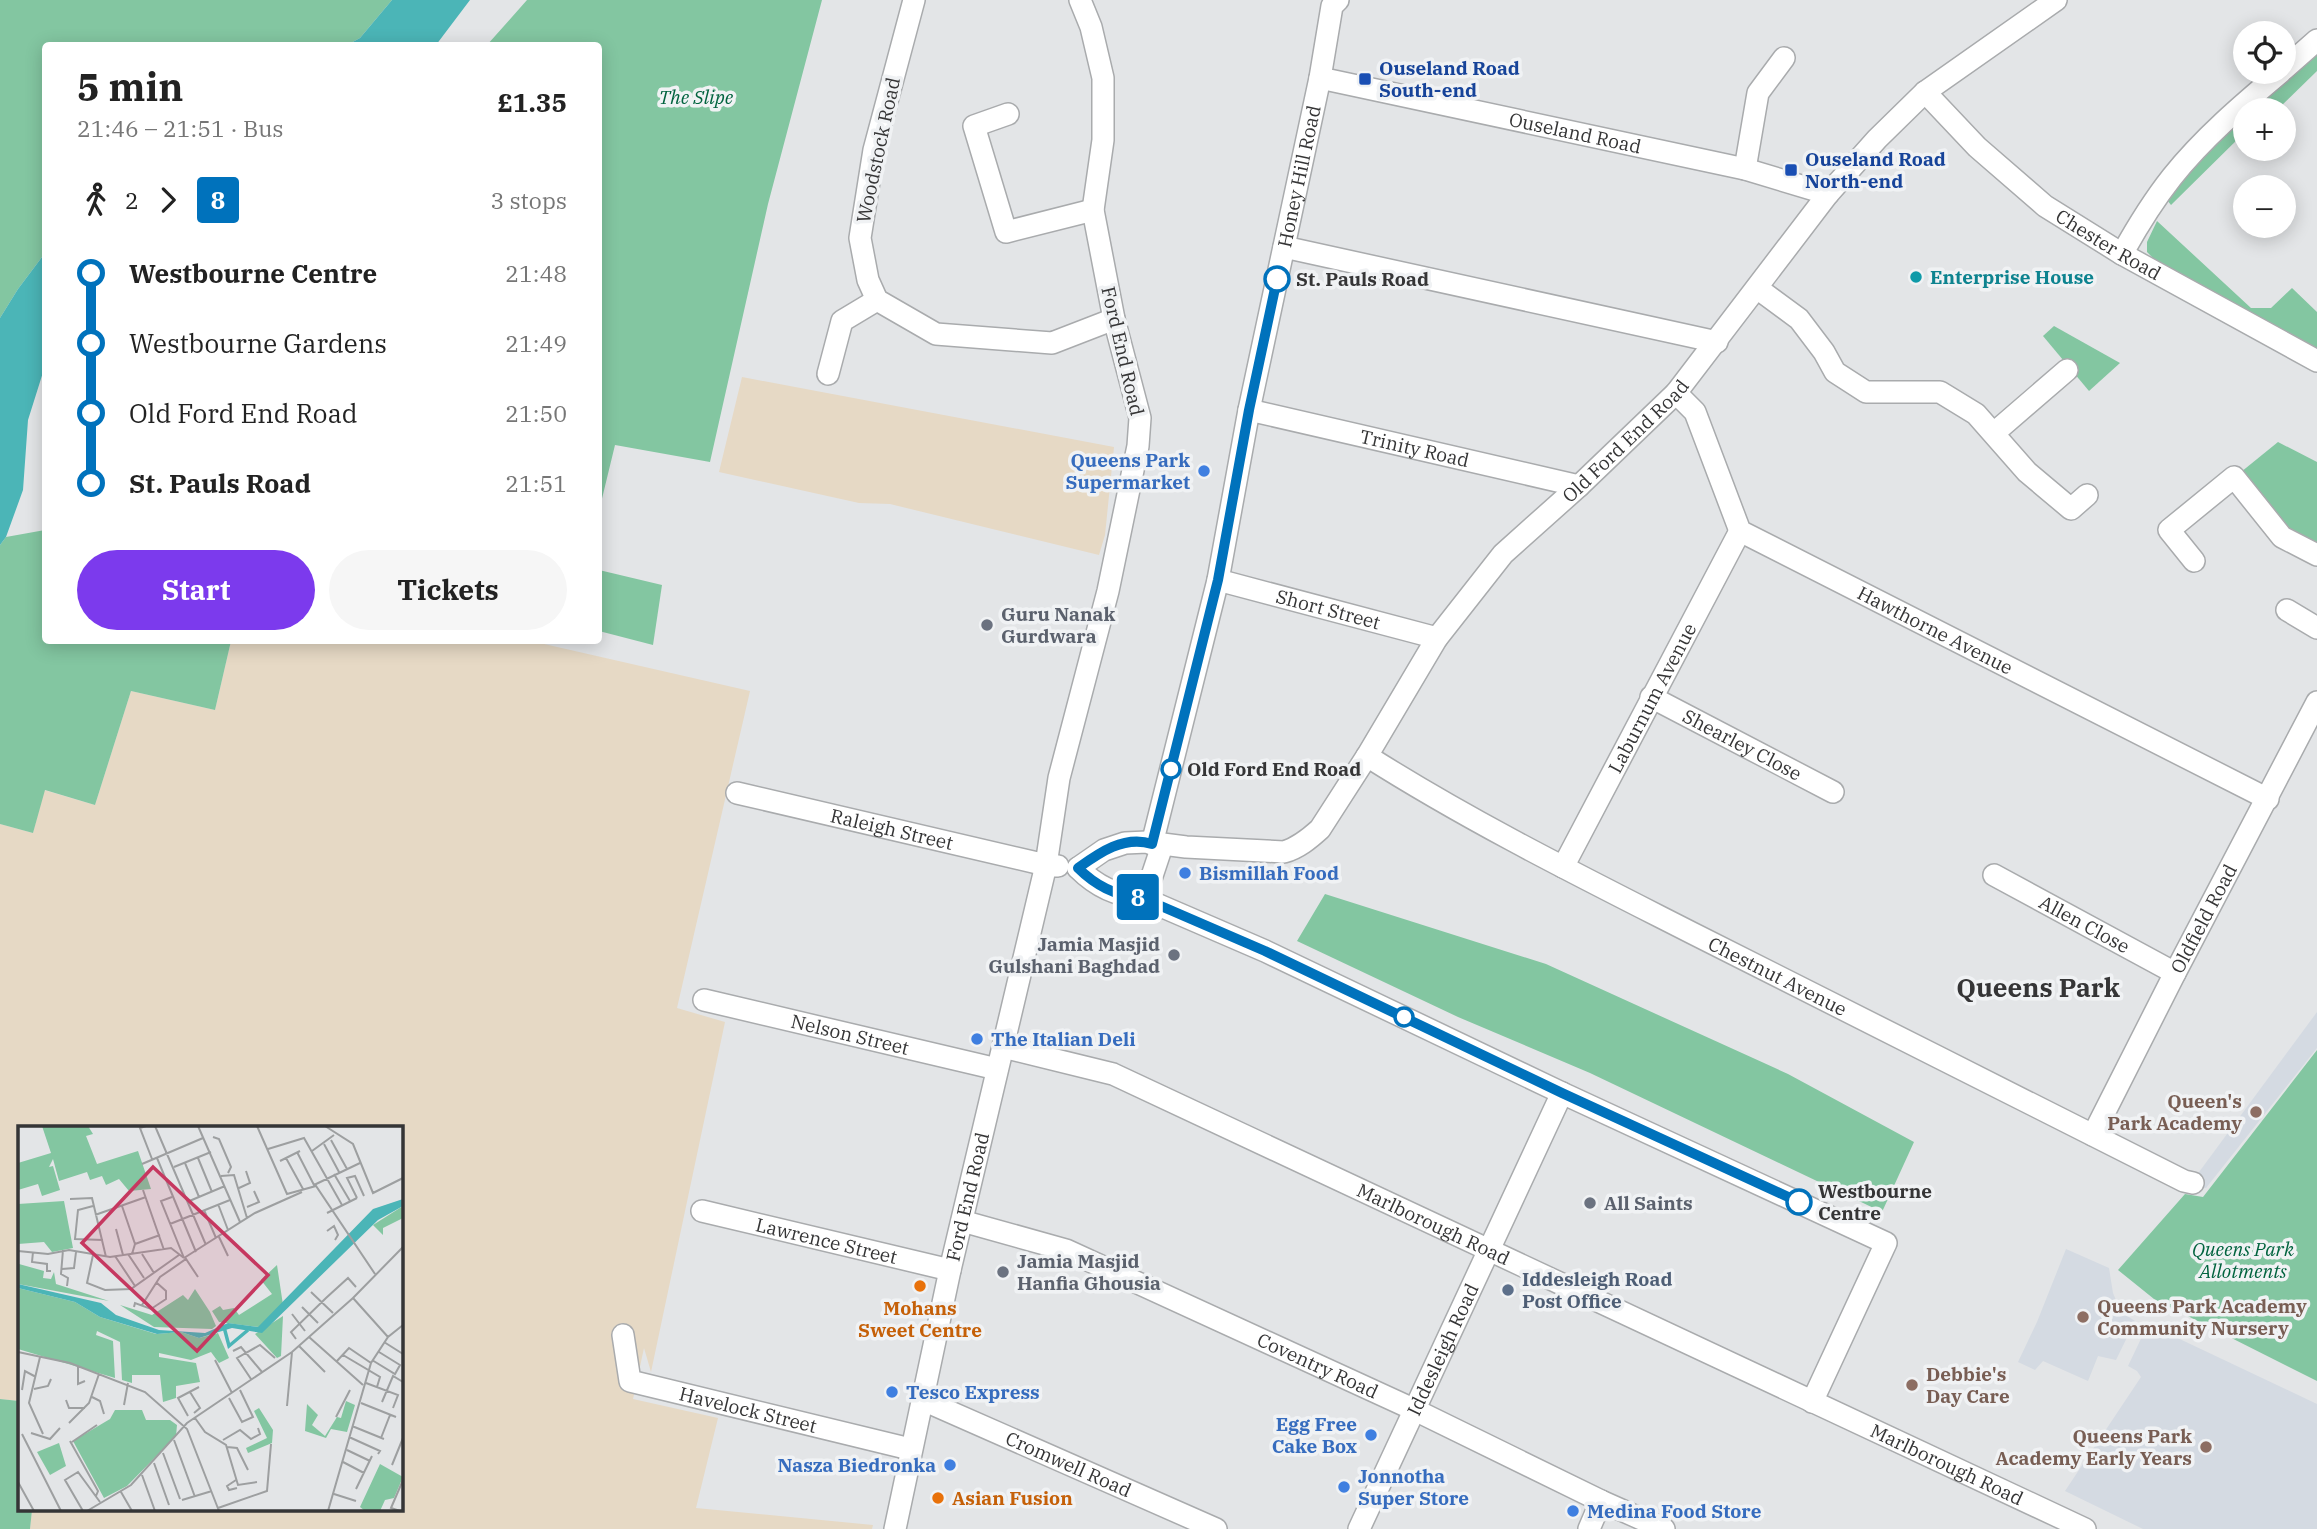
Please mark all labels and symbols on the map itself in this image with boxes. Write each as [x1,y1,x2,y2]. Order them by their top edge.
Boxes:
place label: Ouseland Road South-end [1379,56,1520,102]
marker: Ouseland Road South-end [1357,71,1373,87]
street label: Woodstock Road [851,75,905,225]
park label: The Slipe [659,85,734,109]
street label: Honey Hill Road [1272,103,1326,249]
street label: Ouseland Road [1507,107,1643,158]
place label: Ouseland Road North-end [1805,147,1946,193]
marker: Ouseland Road North-end [1783,162,1799,178]
street label: Chester Road [2051,204,2165,285]
place label: Enterprise House [1930,265,2094,289]
marker: St. Pauls Road [1264,266,1290,292]
place label: St. Pauls Road [1296,267,1429,291]
marker: Enterprise House [1908,269,1924,285]
street label: Ford End Road [1096,284,1150,418]
street label: Old Ford End Road [1557,375,1694,507]
street label: Trinity Road [1358,424,1472,472]
place label: Queens Park Supermarket [1066,448,1190,494]
marker: Queens Park Supermarket [1196,463,1212,479]
street label: Hawthorne Avenue [1853,581,2017,680]
street label: Short Street [1273,584,1383,635]
place label: Guru Nanak Gurdwara [1001,602,1115,648]
marker: Guru Nanak Gurdwara [979,617,995,633]
street label: Laburnum Avenue [1603,619,1701,777]
street label: Shearley Close [1679,704,1806,786]
place label: Old Ford End Road [1187,757,1361,781]
marker: Old Ford End Road [1161,759,1181,779]
street label: Raleigh Street [828,803,956,855]
street label: Oldfield Road [2165,860,2242,977]
place label: Bismillah Food [1199,861,1339,885]
marker: Bismillah Food [1177,865,1193,881]
line badge: 8 [1115,874,1161,920]
street label: Allen Close [2035,890,2134,958]
street label: Chestnut Avenue [1704,931,1851,1021]
place label: Jamia Masjid Gulshani Baghdad [988,932,1160,978]
marker: Jamia Masjid Gulshani Baghdad [1166,947,1182,963]
district label: Queens Park [1956,970,2121,1004]
unlabelled marker [1394,1007,1414,1027]
street label: Nelson Street [789,1009,912,1060]
place label: The Italian Deli [991,1027,1136,1051]
marker: The Italian Deli [969,1031,985,1047]
place label: Queen's Park Academy [2107,1089,2242,1135]
marker: Queen's Park Academy [2248,1104,2264,1120]
inset map [18,1126,402,1512]
street label: Ford End Road [940,1130,994,1264]
street label: Marlborough Road [1353,1178,1514,1270]
place label: Westbourne Centre [1818,1179,1932,1225]
marker: Westbourne Centre [1786,1189,1812,1215]
place label: All Saints [1604,1191,1693,1215]
marker: All Saints [1582,1195,1598,1211]
street label: Lawrence Street [753,1212,900,1269]
park label: Queens Park Allotments [2192,1237,2295,1283]
place label: Jamia Masjid Hanfia Ghousia [1017,1249,1161,1295]
marker: Jamia Masjid Hanfia Ghousia [995,1264,1011,1280]
place label: Iddesleigh Road Post Office [1522,1267,1672,1313]
marker: Mohans Sweet Centre [912,1278,928,1294]
street label: Iddesleigh Road [1402,1280,1484,1419]
marker: Iddesleigh Road Post Office [1500,1282,1516,1298]
place label: Queens Park Academy Community Nursery [2097,1294,2307,1340]
place label: Mohans Sweet Centre [858,1296,982,1342]
marker: Queens Park Academy Community Nursery [2075,1309,2091,1325]
street label: Coventry Road [1253,1327,1382,1404]
place label: Debbie's Day Care [1926,1362,2010,1408]
marker: Debbie's Day Care [1904,1377,1920,1393]
place label: Tesco Express [906,1380,1040,1404]
street label: Havelock Street [677,1381,819,1438]
marker: Tesco Express [884,1384,900,1400]
place label: Egg Free Cake Box [1272,1412,1357,1458]
street label: Marlborough Road [1867,1418,2027,1510]
place label: Queens Park Academy Early Years [1995,1424,2192,1470]
street label: Cromwell Road [1002,1426,1135,1502]
marker: Egg Free Cake Box [1363,1427,1379,1443]
marker: Queens Park Academy Early Years [2198,1439,2214,1455]
place label: Nasza Biedronka [778,1453,936,1477]
marker: Nasza Biedronka [942,1457,958,1473]
place label: Jonnotha Super Store [1358,1464,1469,1510]
marker: Jonnotha Super Store [1336,1479,1352,1495]
place label: Asian Fusion [952,1486,1073,1510]
marker: Asian Fusion [930,1490,946,1506]
place label: Medina Food Store [1587,1499,1762,1523]
marker: Medina Food Store [1565,1503,1581,1519]

